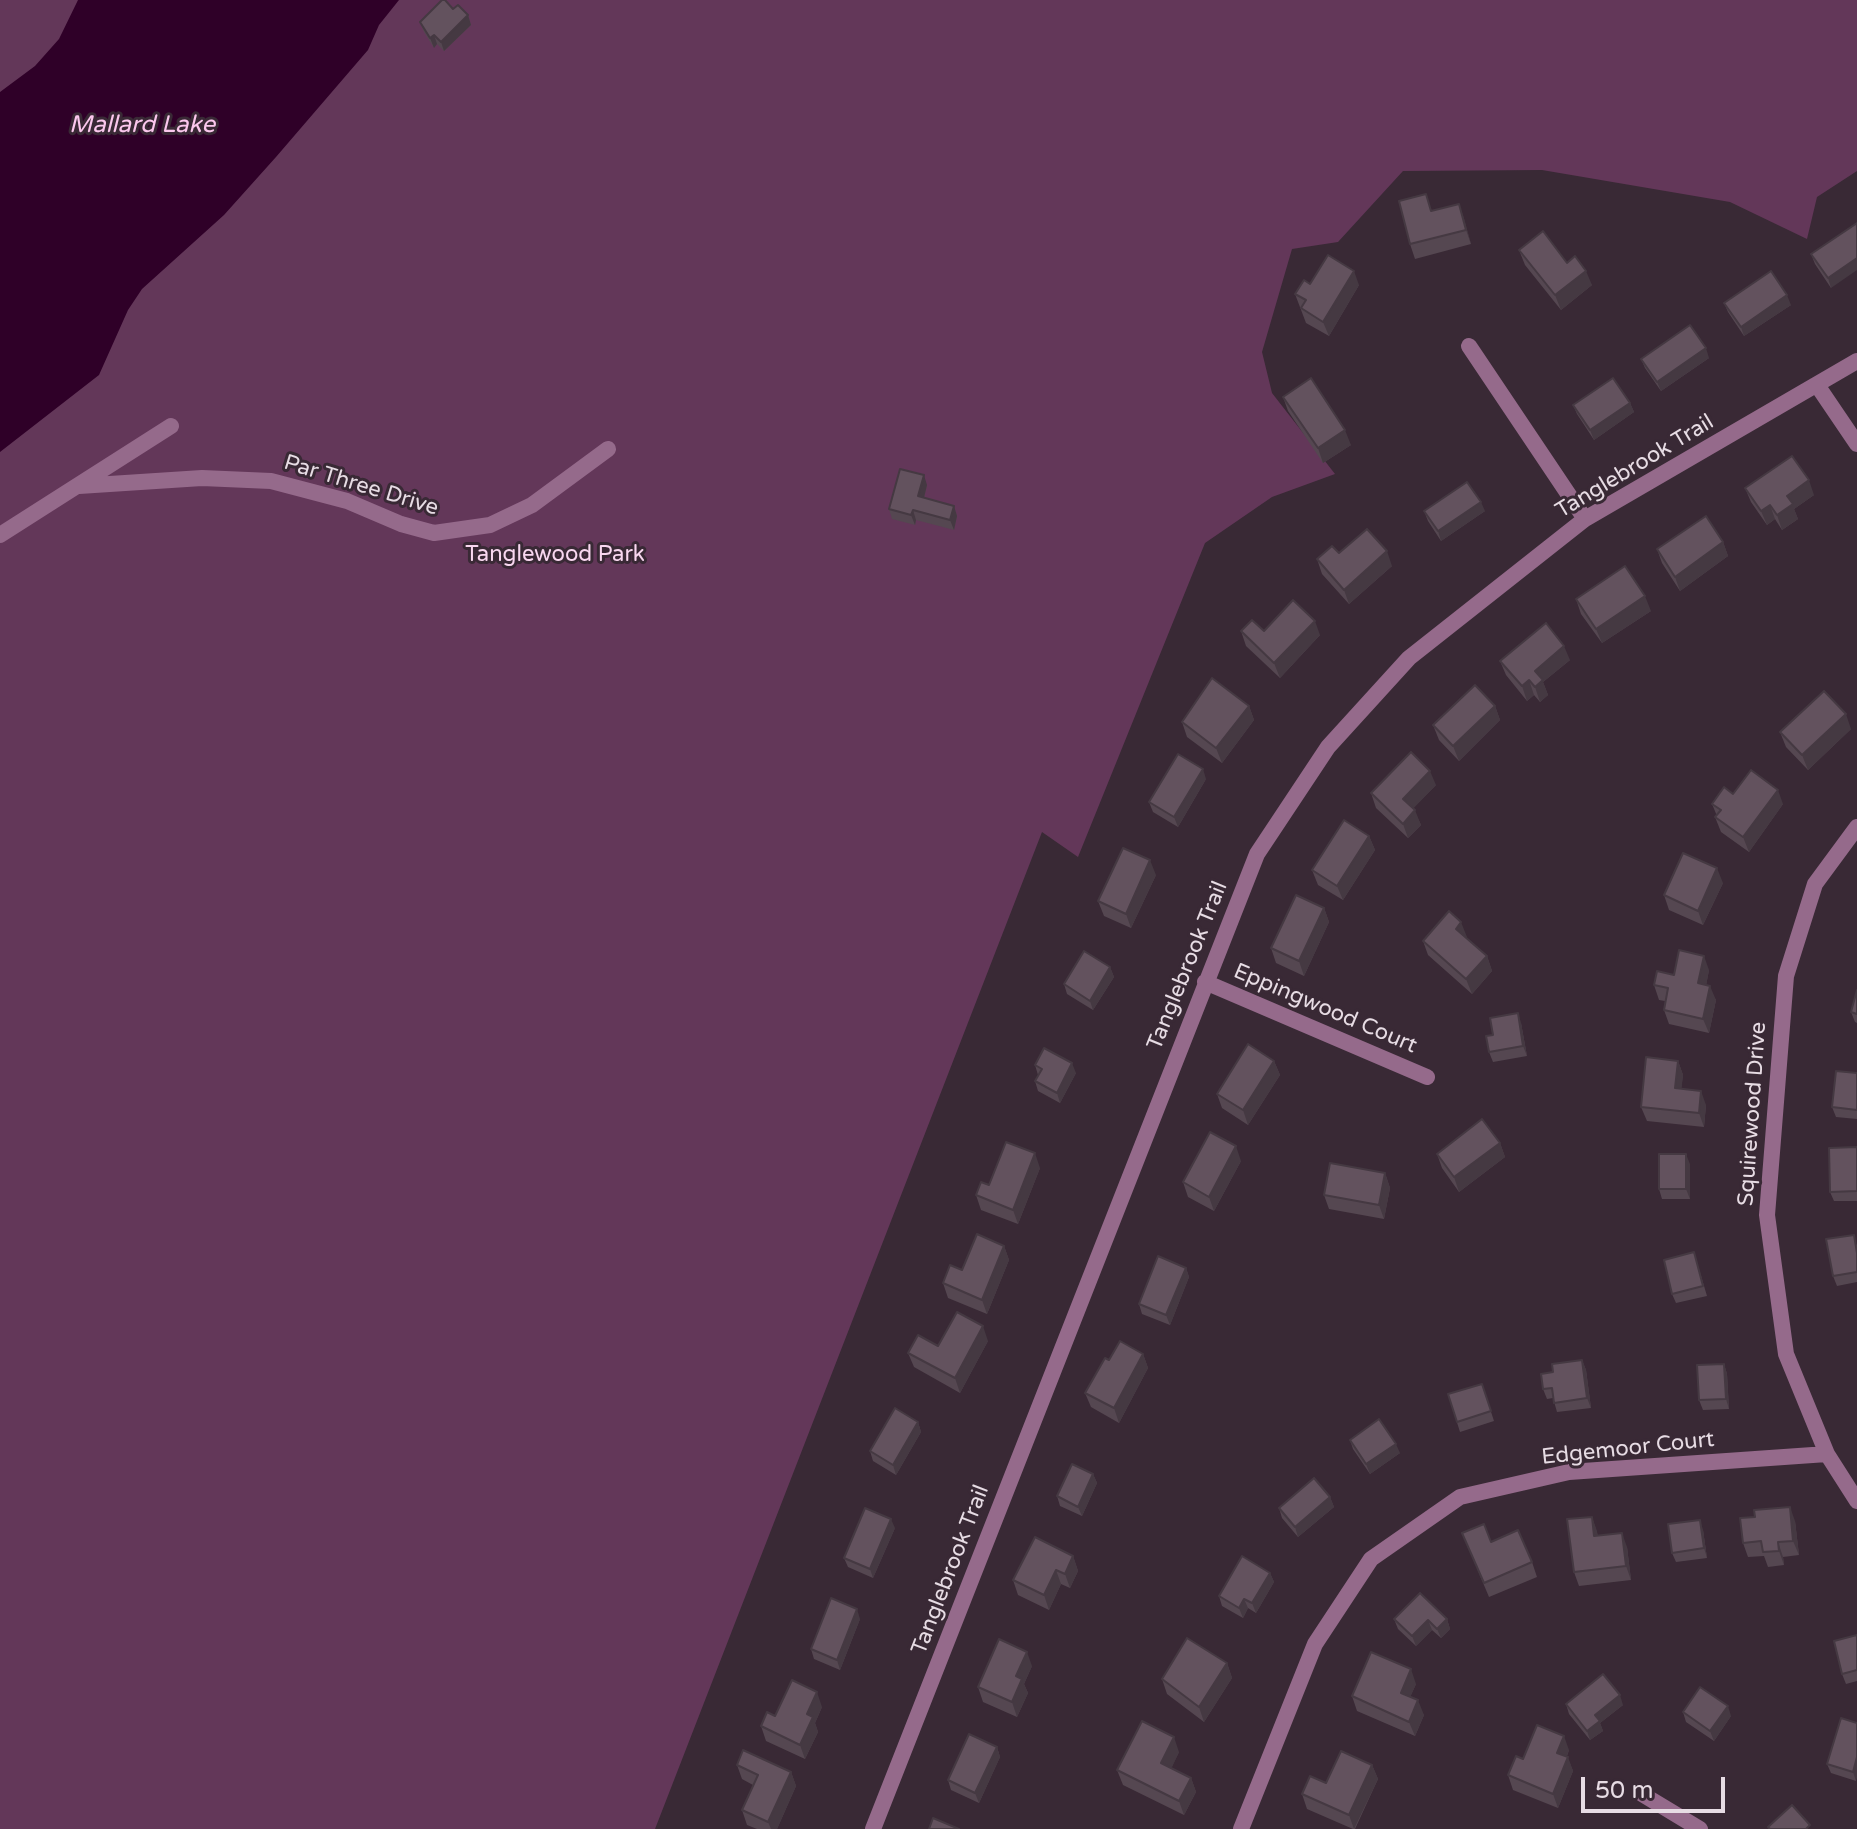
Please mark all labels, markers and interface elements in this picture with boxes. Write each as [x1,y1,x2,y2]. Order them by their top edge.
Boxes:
water label: Mallard Lake [69,112,215,140]
street label: Tanglebrook Trail [1551,409,1719,525]
street label: Par Three Drive [280,450,442,522]
park label: Tanglewood Park [465,542,645,568]
street label: Tanglebrook Trail [1142,878,1234,1054]
street label: Eppingwood Court [1229,958,1421,1060]
street label: Squirewood Drive [1733,1021,1773,1207]
street label: Edgemoor Court [1540,1427,1716,1471]
street label: Tanglebrook Trail [907,1481,995,1659]
scale bar [1585,1761,1729,1811]
text: 50 m [1595,1776,1653,1805]

